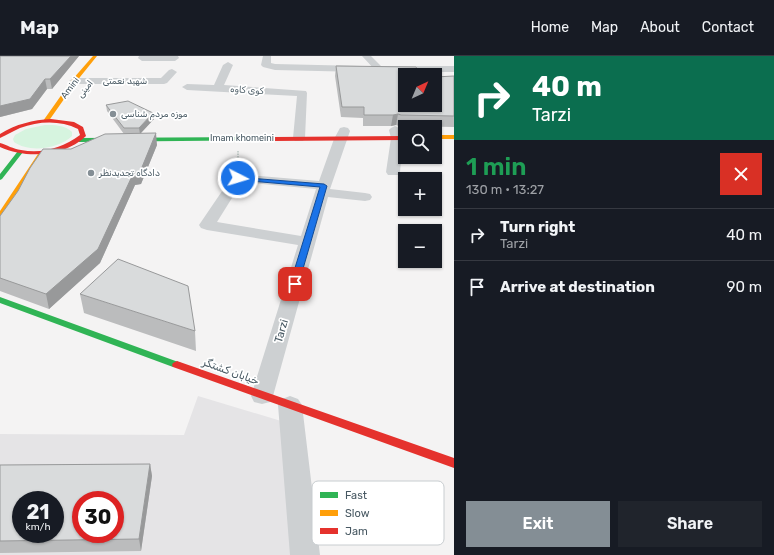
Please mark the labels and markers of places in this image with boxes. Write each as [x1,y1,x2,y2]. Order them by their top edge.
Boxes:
marker: موزه مردم شناسی [108,109,118,119]
place label: موزه مردم شناسی [121,109,188,120]
marker: دادگاه تجدیدنظر [86,168,96,178]
place label: دادگاه تجدیدنظر [98,168,160,178]
pin [278,267,312,301]

